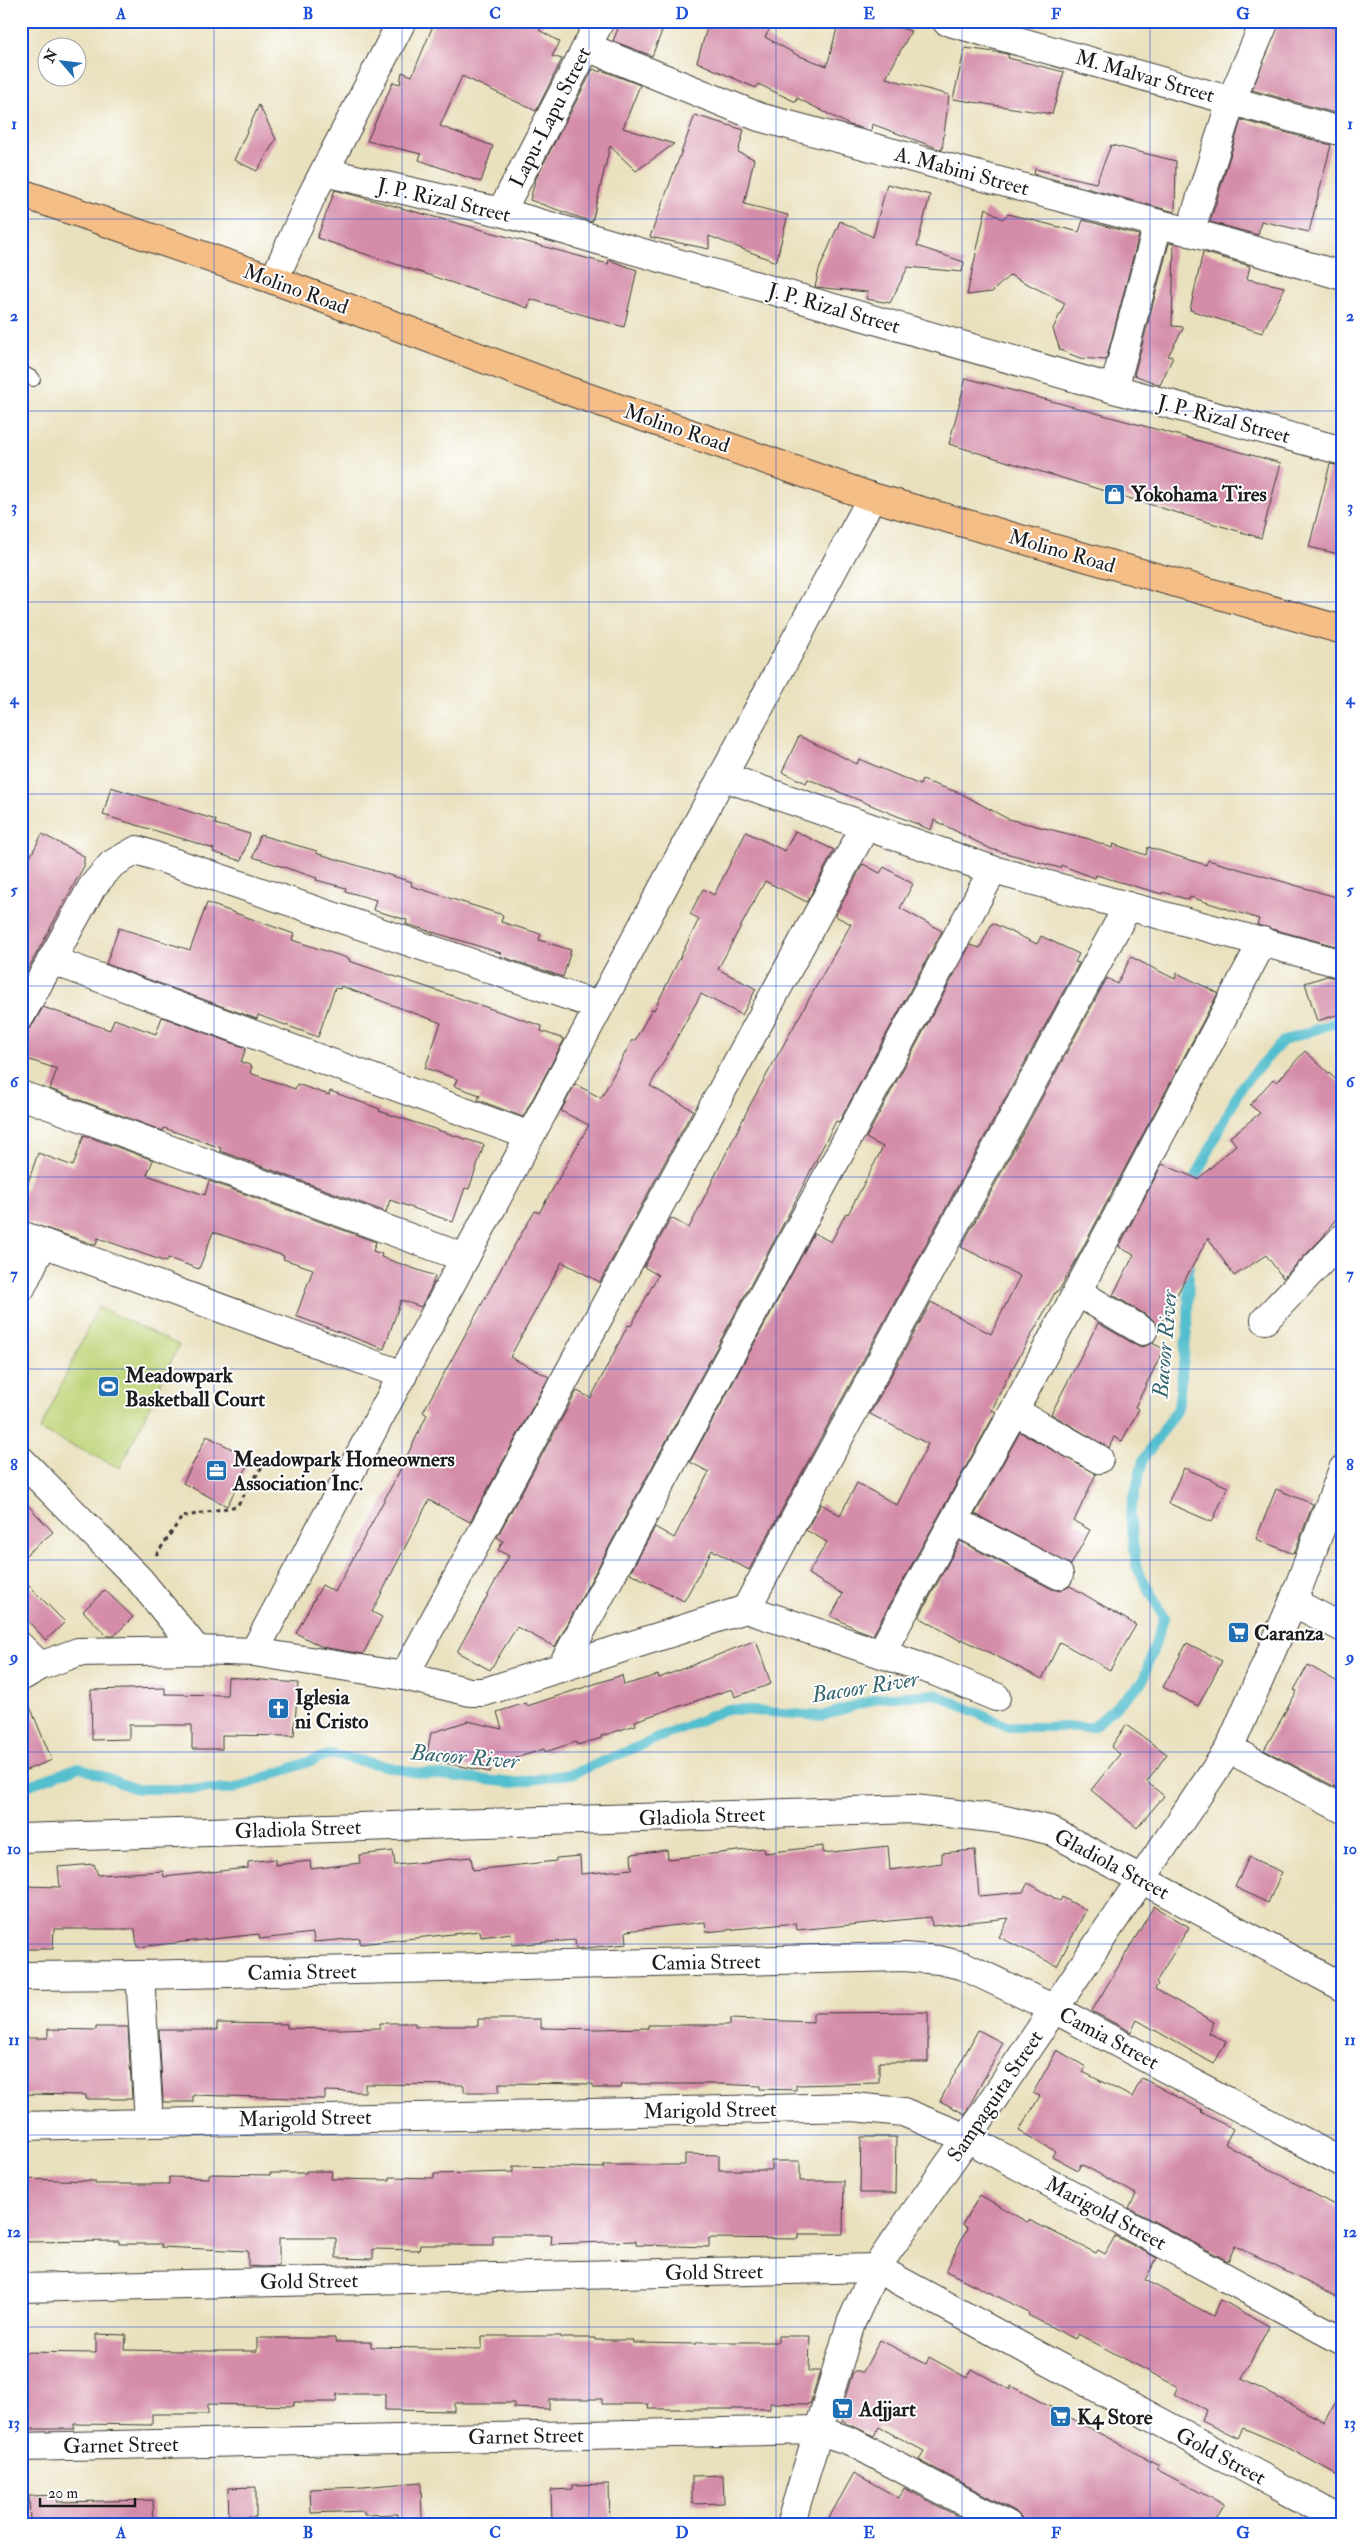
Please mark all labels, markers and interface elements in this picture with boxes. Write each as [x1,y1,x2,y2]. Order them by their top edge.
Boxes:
text: A [115,4,127,24]
text: B [303,4,313,24]
text: C [489,4,501,24]
text: D [675,4,689,24]
text: E [863,4,875,24]
text: F [1051,4,1061,24]
text: G [1236,4,1250,24]
north arrow [38,38,88,88]
street label: Lapu-Lapu Street [503,42,598,192]
street label: M. Malvar Street [1072,44,1218,109]
text: N [40,46,62,67]
text: 1 [11,114,17,134]
text: 1 [1347,114,1353,134]
street label: A. Mabini Street [891,140,1032,202]
street label: J. P. Rizal Street [374,172,513,229]
street label: Molino Road [239,258,353,321]
street label: J. P. Rizal Street [764,276,903,340]
text: 2 [10,306,18,326]
text: 2 [1346,306,1354,326]
street label: J. P. Rizal Street [1154,389,1293,450]
street label: Molino Road [620,398,734,459]
place label: Yokohama Tires [1130,481,1267,508]
shop icon: Yokohama Tires [1103,482,1127,506]
text: 3 [11,497,17,517]
text: 3 [1347,497,1353,517]
street label: Molino Road [1005,523,1119,580]
text: 4 [9,689,20,709]
text: 4 [1345,689,1356,709]
text: 5 [10,880,18,900]
text: 5 [1346,880,1354,900]
text: 6 [10,1072,20,1092]
text: 6 [1346,1072,1356,1092]
text: 7 [10,1264,18,1284]
text: 7 [1346,1264,1354,1284]
water label: Bacoor River [1146,1287,1184,1400]
place label: Meadowpark Basketball Court [124,1362,265,1413]
sports icon: Meadowpark Basketball Court [97,1375,121,1399]
place label: Meadowpark Homeowners Association Inc. [232,1446,455,1497]
text: 8 [10,1455,18,1475]
text: 8 [1346,1455,1354,1475]
office icon: Meadowpark Homeowners Association Inc. [205,1459,229,1483]
place label: Caranza [1254,1620,1325,1647]
supermarket icon: Caranza [1226,1621,1250,1645]
text: 9 [8,1647,18,1667]
text: 9 [1344,1647,1354,1667]
water label: Bacoor River [809,1664,922,1709]
place label: Iglesia ni Cristo [294,1684,368,1735]
church icon: Iglesia ni Cristo [267,1697,291,1721]
water label: Bacoor River [409,1738,522,1776]
street label: Gladiola Street [638,1801,766,1832]
street label: Gladiola Street [234,1814,362,1845]
street label: Gladiola Street [1050,1823,1174,1906]
text: 10 [7,1839,21,1859]
text: 10 [1343,1839,1357,1859]
street label: Camia Street [651,1948,761,1977]
street label: Camia Street [247,1958,357,1987]
street label: Camia Street [1054,2001,1164,2076]
street label: Sampaguita Street [941,2025,1050,2167]
text: 11 [8,2030,20,2050]
text: 11 [1344,2030,1356,2050]
street label: Marigold Street [643,2096,777,2125]
street label: Marigold Street [238,2104,372,2133]
street label: Marigold Street [1041,2170,1171,2257]
text: 12 [7,2222,21,2242]
text: 12 [1343,2222,1357,2242]
street label: Gold Street [665,2258,764,2287]
street label: Gold Street [260,2267,359,2296]
place label: Adjjart [858,2396,916,2423]
supermarket icon: Adjjart [831,2397,855,2421]
place label: K4 Store [1077,2404,1153,2431]
supermarket icon: K4 Store [1049,2405,1073,2429]
text: 13 [8,2413,20,2433]
text: 13 [1344,2413,1356,2433]
street label: Gold Street [1171,2421,1271,2492]
street label: Garnet Street [468,2422,584,2451]
street label: Garnet Street [63,2431,179,2460]
scale bar [40,2476,135,2508]
text: 20 m [48,2484,78,2503]
text: A [115,2523,127,2543]
text: B [303,2523,313,2543]
text: C [489,2523,501,2543]
text: D [675,2523,689,2543]
text: E [863,2523,875,2543]
text: F [1051,2523,1061,2543]
text: G [1236,2523,1250,2543]

